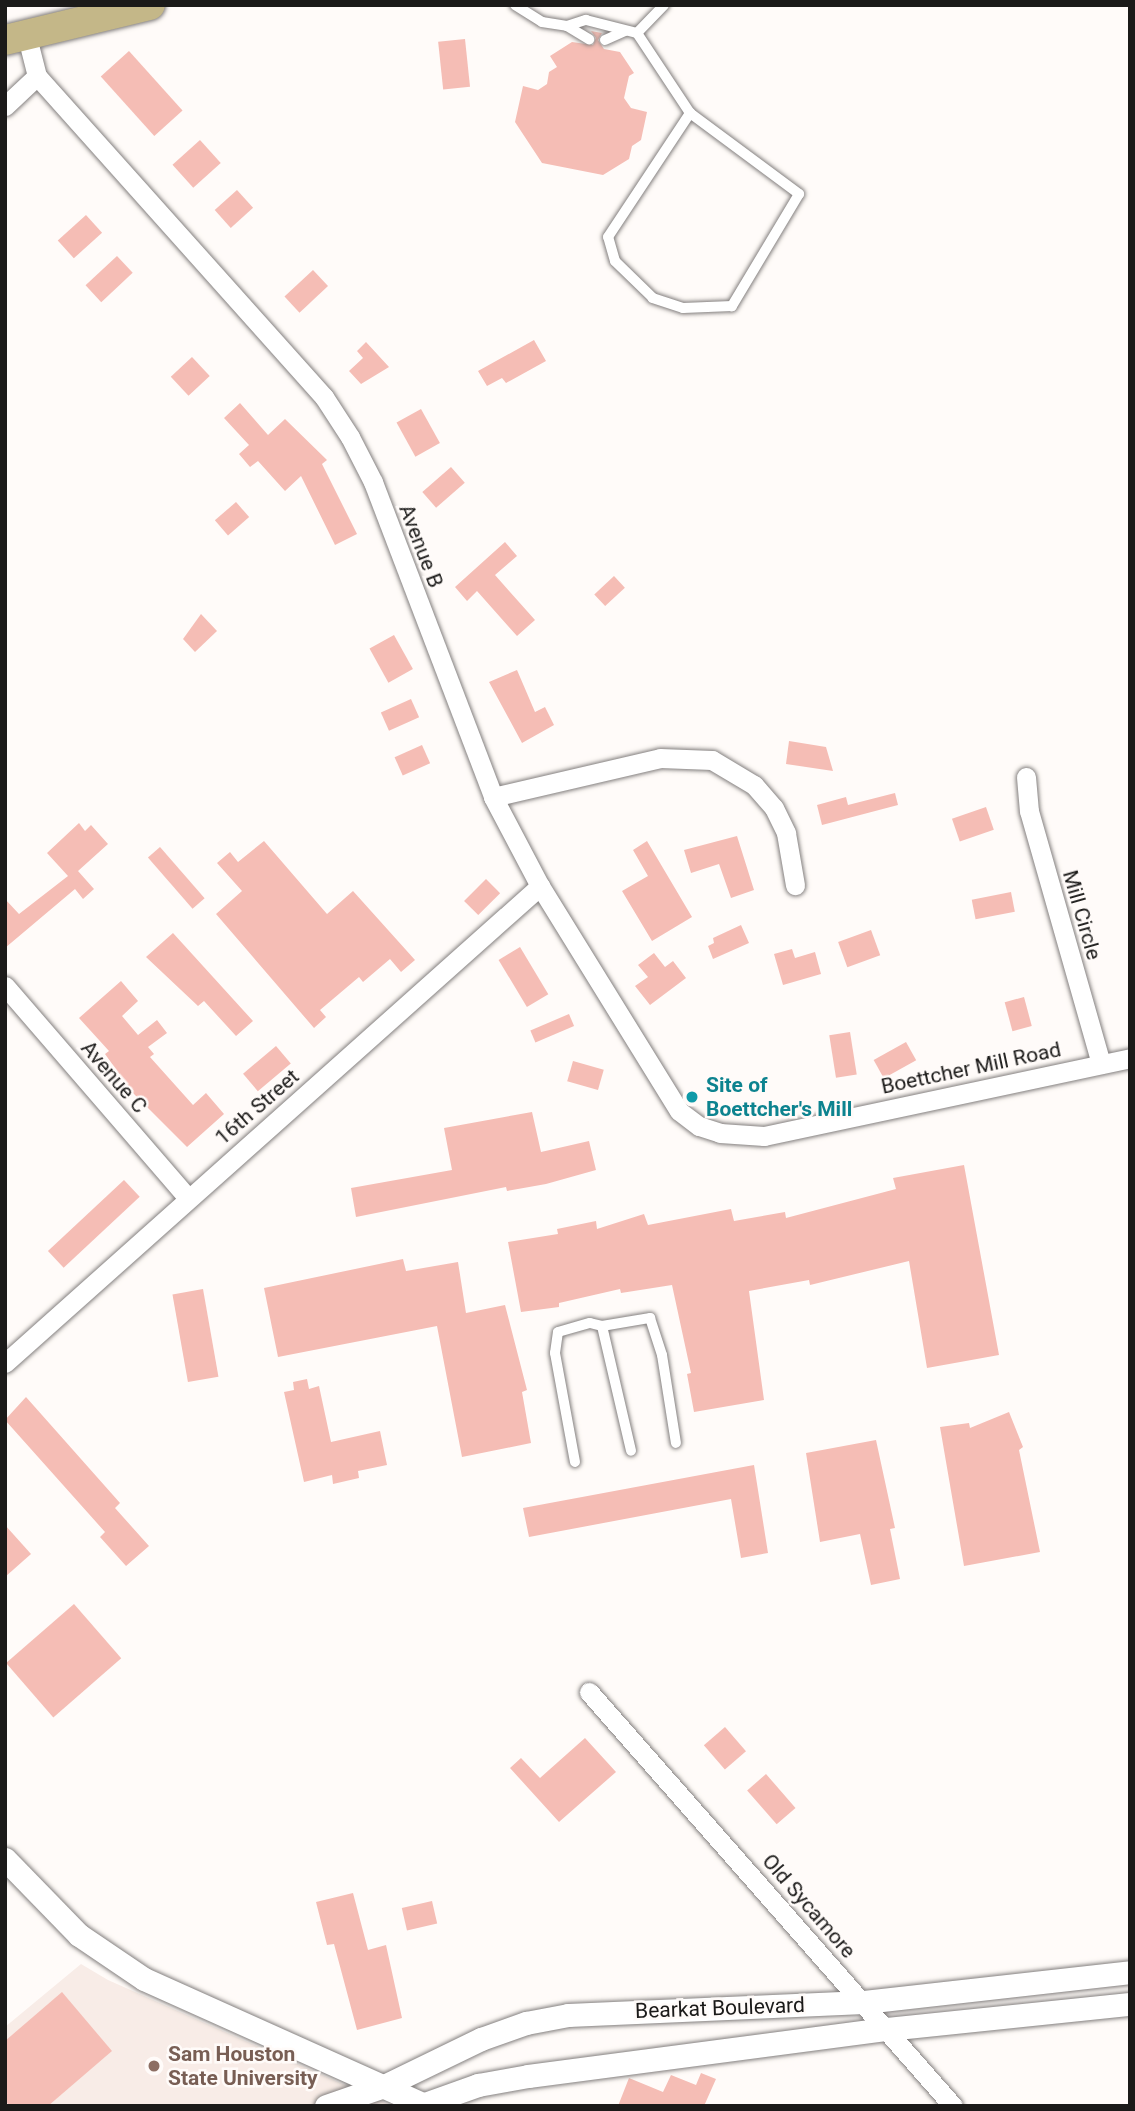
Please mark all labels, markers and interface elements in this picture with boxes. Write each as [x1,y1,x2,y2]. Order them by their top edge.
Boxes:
street label: Avenue B [394,501,448,591]
street label: Mill Circle [1057,867,1107,963]
street label: Avenue C [76,1036,152,1118]
street label: Boettcher Mill Road [879,1037,1063,1099]
street label: 16th Street [210,1064,304,1150]
place label: Site of Boettcher's Mill [706,1072,852,1122]
marker: Site of Boettcher's Mill [684,1089,700,1105]
street label: Old Sycamore [757,1849,861,1963]
street label: Bearkat Boulevard [635,1992,805,2024]
place label: Sam Houston State University [168,2041,318,2091]
marker: Sam Houston State University [146,2058,162,2074]

